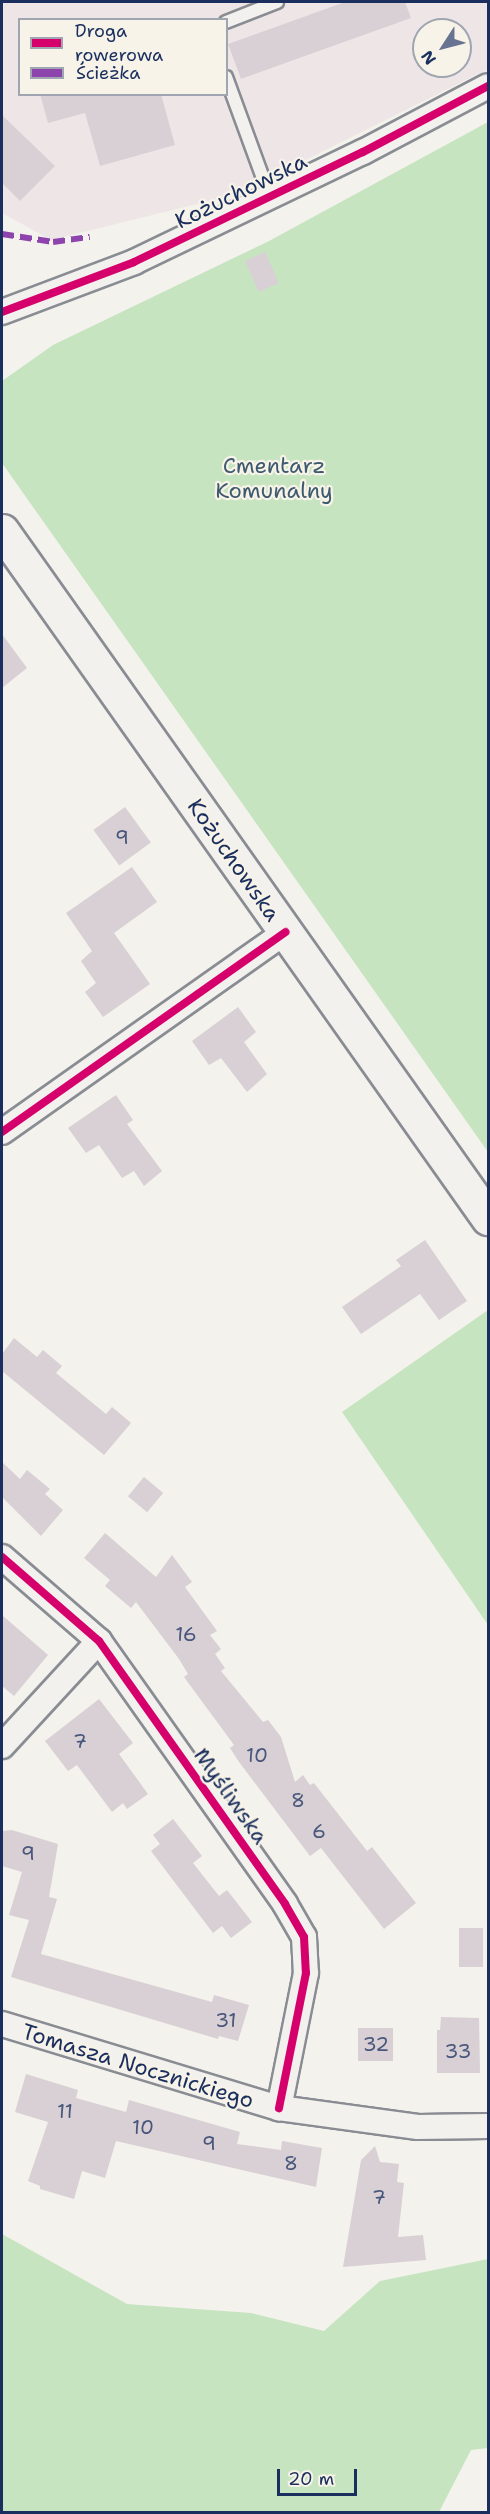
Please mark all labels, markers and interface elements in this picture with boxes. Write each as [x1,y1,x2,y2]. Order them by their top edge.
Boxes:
legend [18,18,228,96]
north arrow [412,18,472,78]
text: Droga rowerowa [75,19,163,67]
text: N [416,46,441,69]
text: Ścieżka [76,61,140,85]
street label: Kożuchowska [171,148,311,234]
park label: Cmentarz Komunalny [215,452,333,504]
street label: Kożuchowska [182,794,286,926]
house number: 9 [115,825,129,849]
house number: 16 [175,1622,197,1646]
house number: 7 [73,1729,87,1753]
street label: Myśliwska [188,1743,274,1849]
house number: 10 [246,1743,268,1767]
house number: 8 [291,1788,305,1812]
house number: 6 [312,1819,326,1843]
house number: 9 [21,1841,35,1865]
house number: 31 [215,2008,237,2032]
street label: Tomasza Nocznickiego [19,2018,257,2114]
house number: 32 [363,2032,389,2056]
house number: 33 [445,2039,471,2063]
house number: 11 [57,2099,73,2123]
house number: 10 [132,2115,154,2139]
house number: 9 [202,2131,216,2155]
house number: 8 [284,2151,298,2175]
house number: 7 [372,2185,386,2209]
scale bar [280,2457,360,2495]
text: 20 m [288,2467,334,2491]

